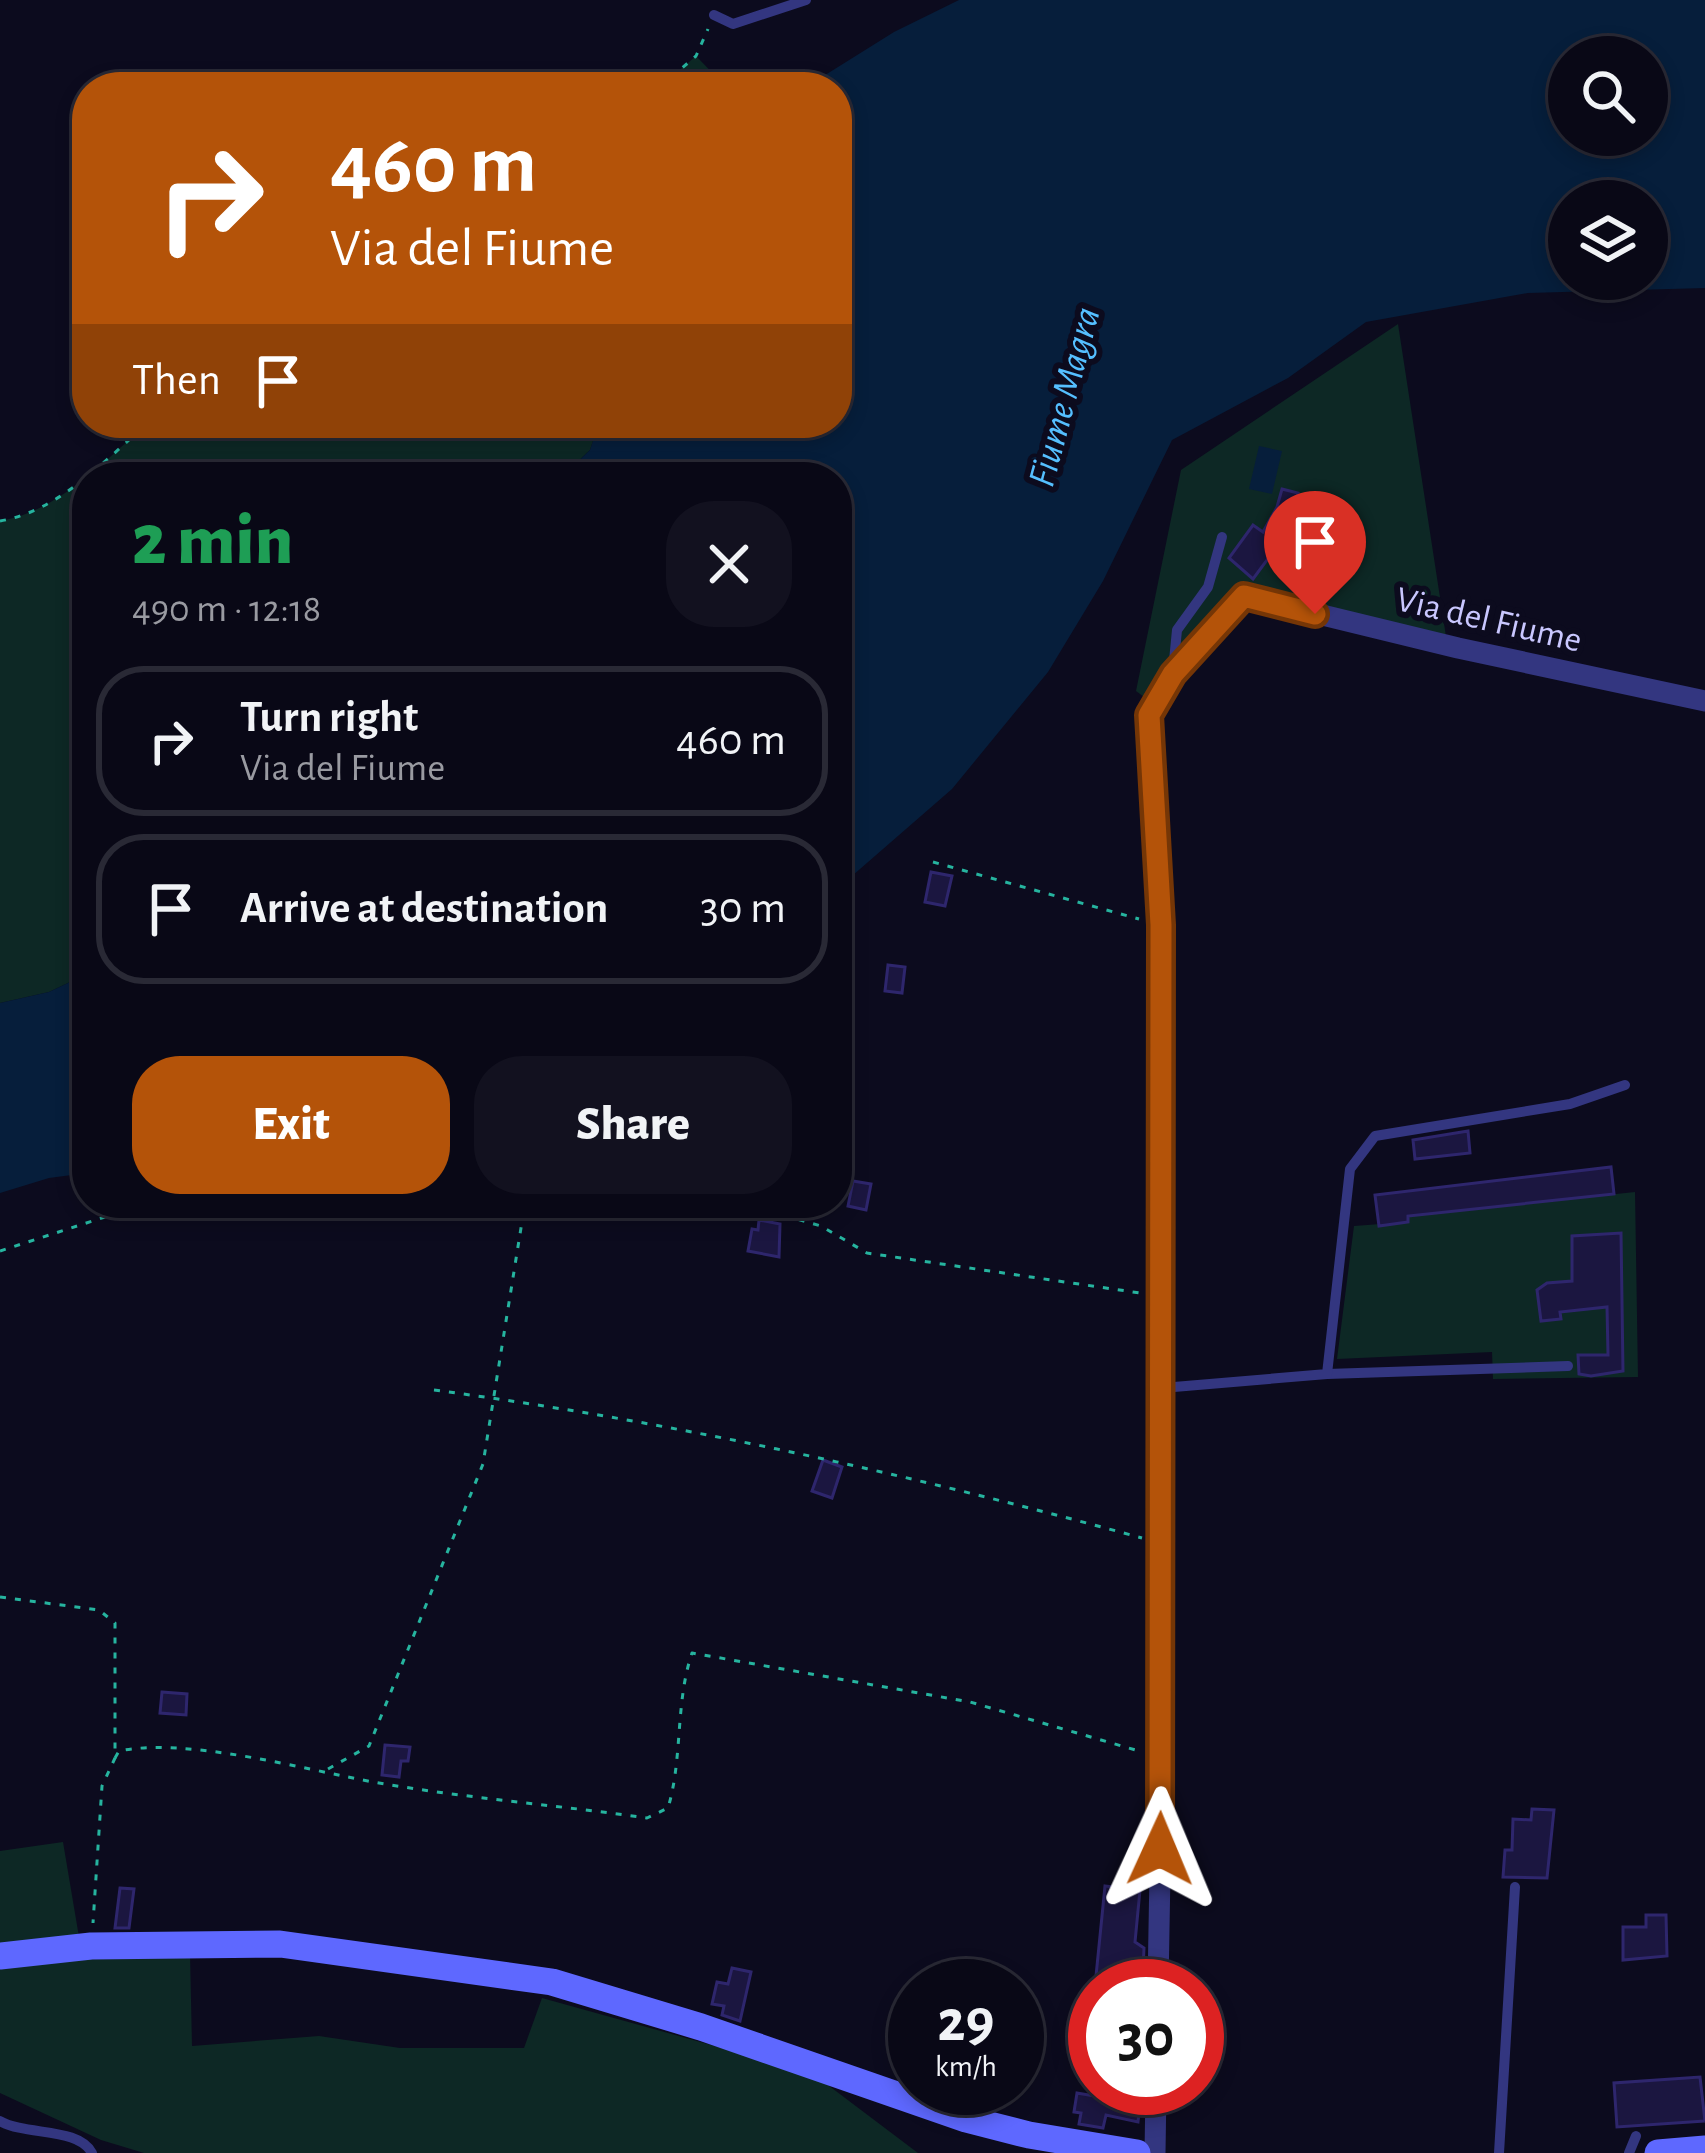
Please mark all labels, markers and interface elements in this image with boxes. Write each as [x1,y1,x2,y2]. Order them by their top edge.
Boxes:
map controls [1548,36,1668,300]
button: search [1548,36,1668,156]
icon: right [132,120,288,276]
text: 460 m [330,124,537,208]
button: layers [1548,180,1668,300]
text: Via del Fiume [330,222,614,276]
water label: Fiume Magra [1022,303,1108,491]
icon: arrive [245,348,311,414]
text: Then [132,358,221,403]
pin [1264,491,1366,614]
button: close [666,501,792,627]
text: 2 min [132,505,293,577]
icon: arrive [1282,509,1348,575]
street label: Via del Fiume [1393,581,1585,659]
text: 490 m · 12:18 [132,590,321,629]
text: Turn right [240,695,418,740]
icon: right [138,708,204,774]
text: 460 m [676,718,786,763]
text: Via del Fiume [240,749,445,788]
icon: arrive [138,876,204,942]
text: Arrive at destination [240,886,608,931]
text: 30 m [700,886,786,931]
button: Exit [132,1056,450,1194]
button: Share [474,1056,792,1194]
position arrow [1097,1786,1223,1912]
speed limit sign: 30 [1068,1959,1224,2115]
text: 29 [937,1992,995,2052]
text: km/h [935,2052,997,2082]

